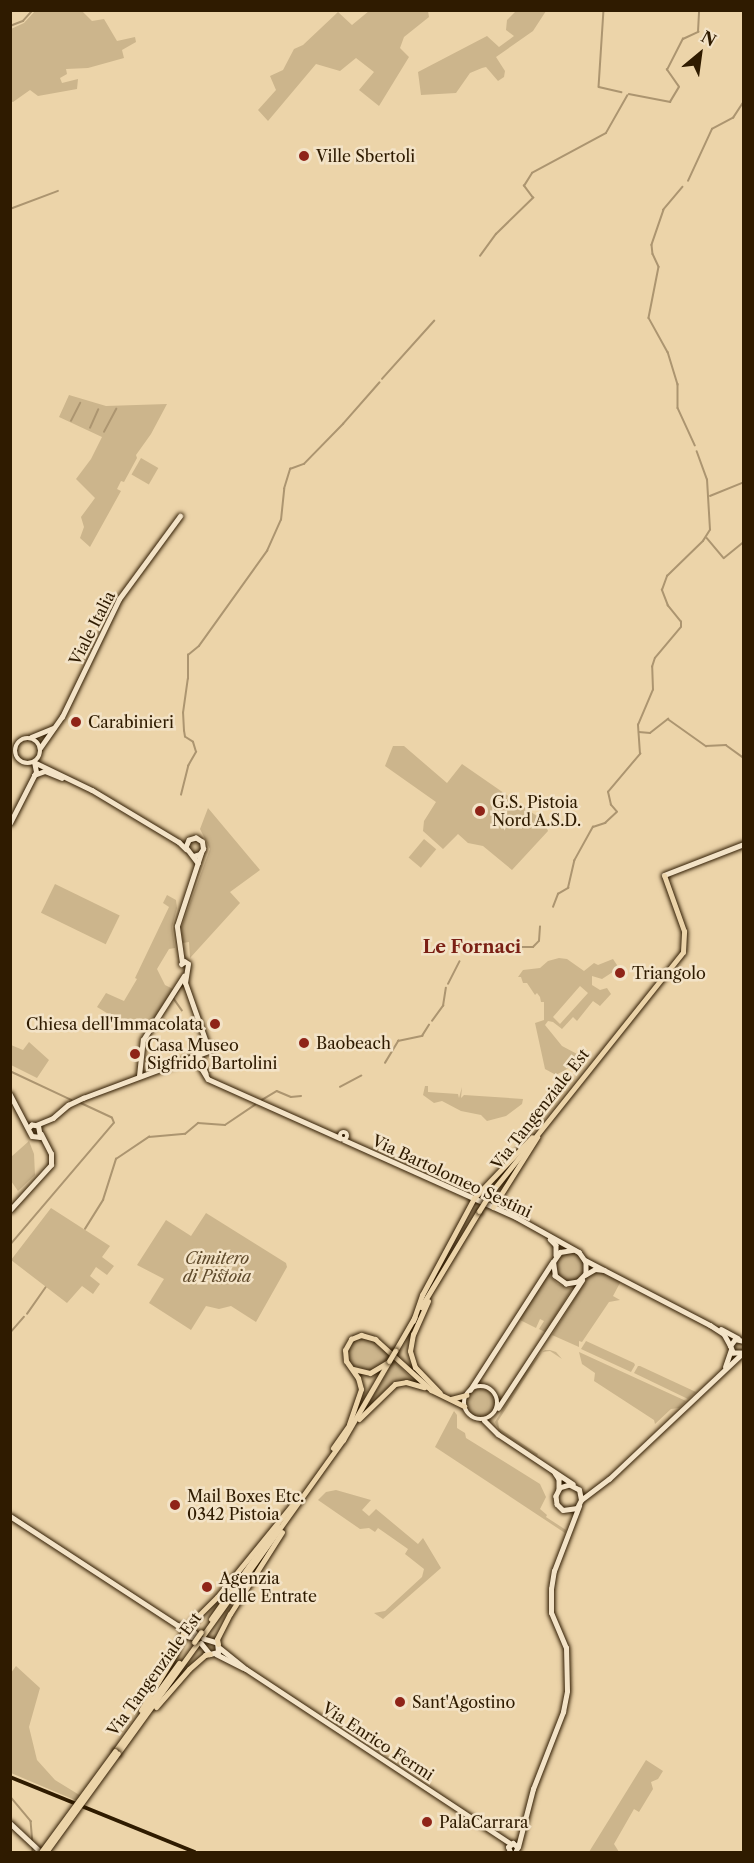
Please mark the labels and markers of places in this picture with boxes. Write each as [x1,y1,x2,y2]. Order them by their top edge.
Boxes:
place label: Ville Sbertoli [316,146,415,166]
marker: Ville Sbertoli [297,149,311,163]
place label: Carabinieri [88,712,174,732]
marker: Carabinieri [69,715,83,729]
place label: G.S. Pistoia Nord A.S.D. [492,792,582,830]
marker: G.S. Pistoia Nord A.S.D. [473,804,487,818]
place label: Triangolo [632,963,706,983]
marker: Triangolo [613,966,627,980]
place label: Chiesa dell'Immacolata [26,1014,203,1034]
marker: Chiesa dell'Immacolata [208,1017,222,1031]
place label: Baobeach [316,1033,391,1053]
place label: Casa Museo Sigfrido Bartolini [147,1035,277,1073]
marker: Baobeach [297,1036,311,1050]
marker: Casa Museo Sigfrido Bartolini [128,1047,142,1061]
place label: Mail Boxes Etc. 0342 Pistoia [187,1486,304,1524]
marker: Mail Boxes Etc. 0342 Pistoia [168,1498,182,1512]
place label: Agenzia delle Entrate [219,1568,317,1606]
marker: Agenzia delle Entrate [200,1580,214,1594]
place label: Sant'Agostino [412,1692,515,1712]
marker: Sant'Agostino [393,1695,407,1709]
place label: PalaCarrara [439,1812,529,1832]
marker: PalaCarrara [420,1815,434,1829]

